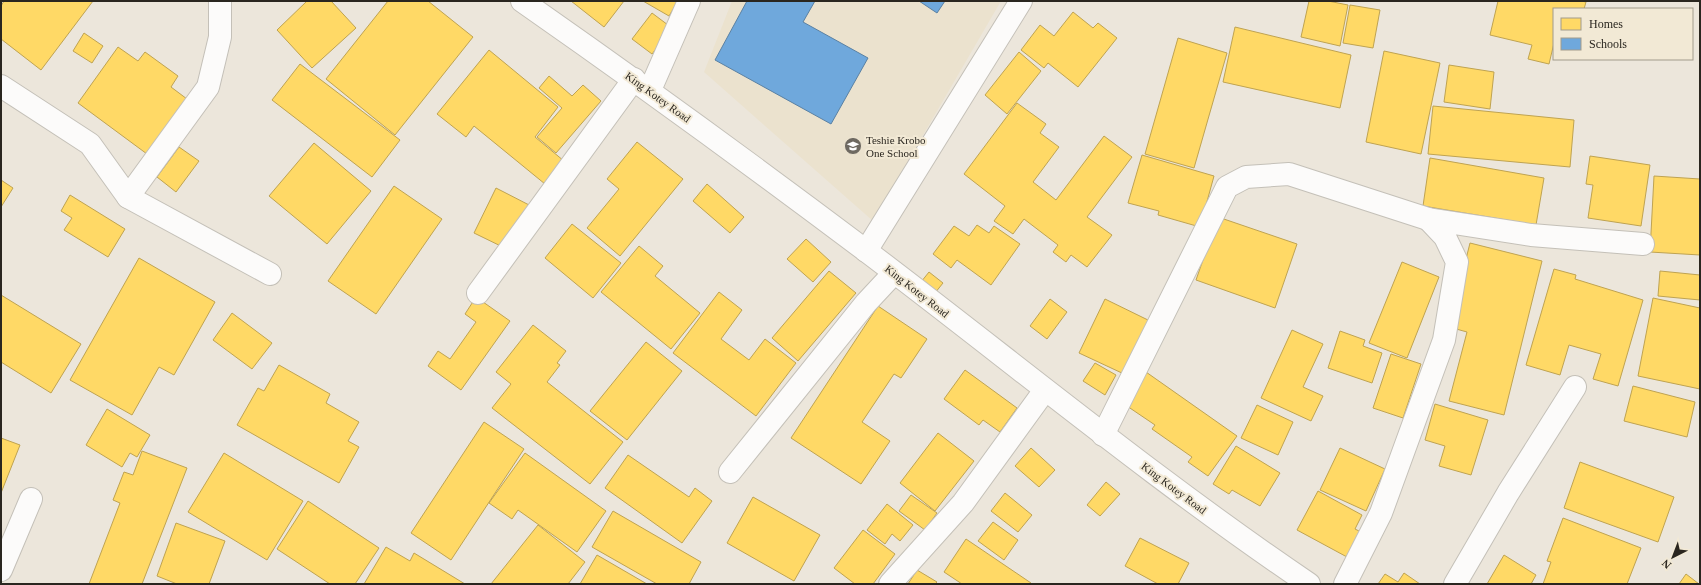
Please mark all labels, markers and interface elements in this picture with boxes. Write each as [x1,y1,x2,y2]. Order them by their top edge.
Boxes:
legend [1553,8,1693,60]
text: Homes [1589,17,1623,31]
text: Schools [1589,37,1627,51]
street label: King Kotey Road [623,69,693,125]
place label: Teshie Krobo One School [866,134,926,159]
school or university icon: Teshie Krobo One School [843,136,863,156]
street label: King Kotey Road [883,262,952,320]
street label: King Kotey Road [1139,460,1209,516]
north arrow [1653,537,1693,577]
text: N [1659,557,1673,572]

